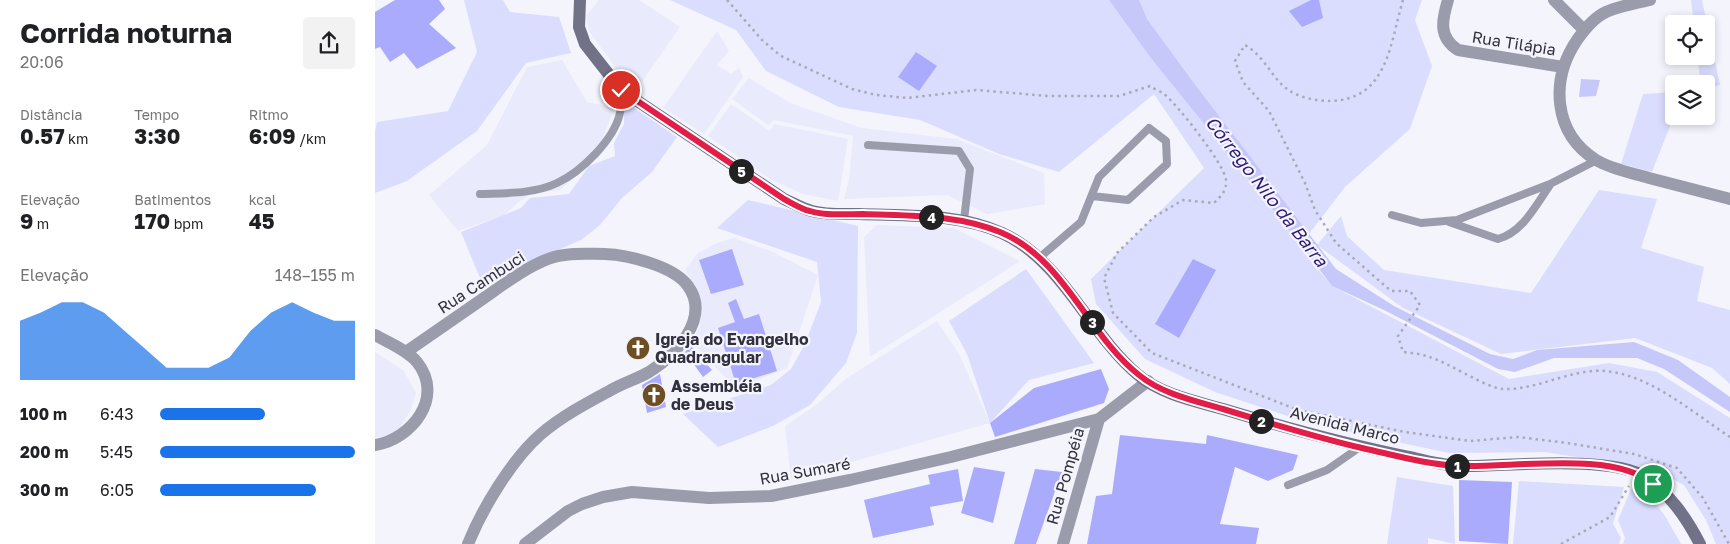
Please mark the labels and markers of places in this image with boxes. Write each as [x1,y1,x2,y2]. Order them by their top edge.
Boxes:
pin [600,69,642,111]
pin: 5 [729,158,753,184]
pin: 4 [919,204,943,230]
pin: 3 [1079,310,1105,334]
place label: Igreja do Evangelho Quadrangular [655,329,809,367]
church icon: Igreja do Evangelho Quadrangular [625,335,651,361]
place label: Assembléia de Deus [671,376,762,414]
church icon: Assembléia de Deus [641,382,667,408]
pin: 2 [1249,408,1273,434]
pin: 1 [1445,454,1469,478]
pin [1632,463,1674,505]

